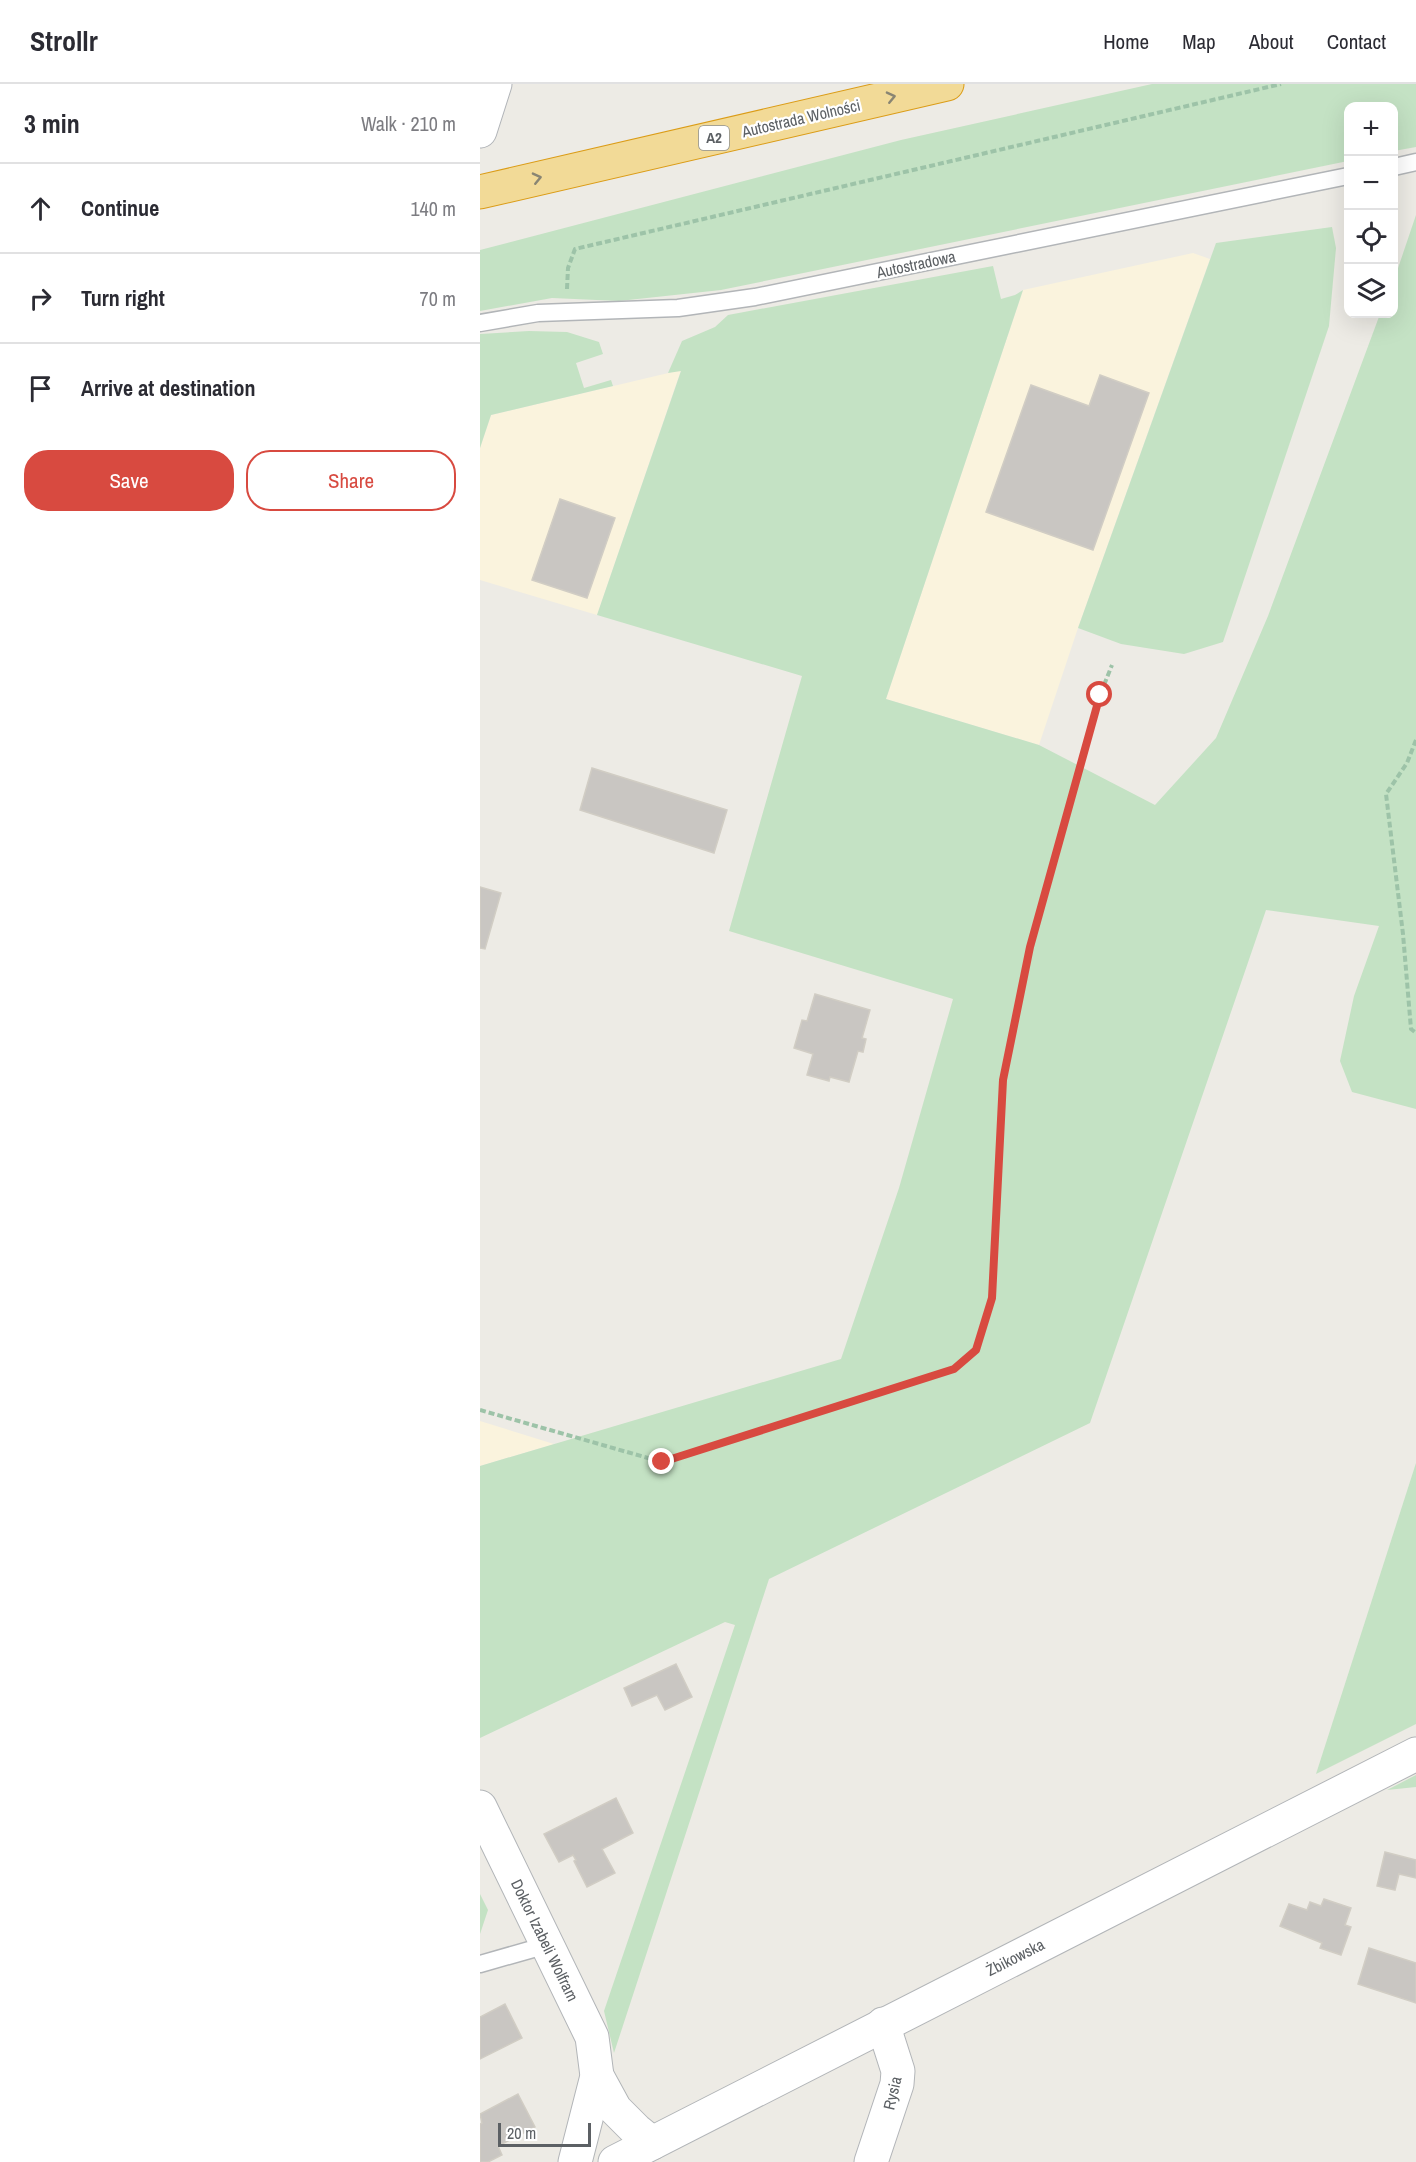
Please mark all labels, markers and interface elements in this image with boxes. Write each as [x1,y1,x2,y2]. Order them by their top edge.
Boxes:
text: Strollr [30,22,98,60]
text: Home [1103,27,1149,56]
text: Map [1182,27,1216,56]
text: About [1249,27,1294,56]
text: Contact [1327,27,1386,56]
one-way arrow [885,91,895,104]
street label: Autostrada Wolności [739,94,862,143]
map controls [1344,102,1398,318]
button: + [1344,102,1398,156]
text: 3 min [24,106,80,141]
text: Walk · 210 m [361,110,456,137]
road number: A2 [699,126,729,150]
button: − [1344,156,1398,210]
one-way arrow [532,173,542,186]
icon: ahead [24,192,57,225]
text: Continue [81,193,159,223]
text: 140 m [410,195,456,222]
button: locate [1344,210,1398,264]
street label: Autostradowa [873,245,958,283]
button: layers [1344,264,1398,318]
icon: right [24,282,57,315]
text: Turn right [81,283,165,313]
text: 70 m [420,285,456,312]
icon: arrive [24,372,57,405]
text: Arrive at destination [81,373,255,403]
button: Save [24,450,234,511]
button: Share [246,450,456,511]
route start [1086,681,1112,707]
route end [648,1448,674,1474]
street label: Doktor Izabeli Wolfram [506,1875,584,2005]
street label: Żbikowska [982,1933,1049,1981]
street label: Rysia [878,2074,907,2112]
scale bar [498,2120,591,2148]
text: 20 m [507,2122,536,2144]

